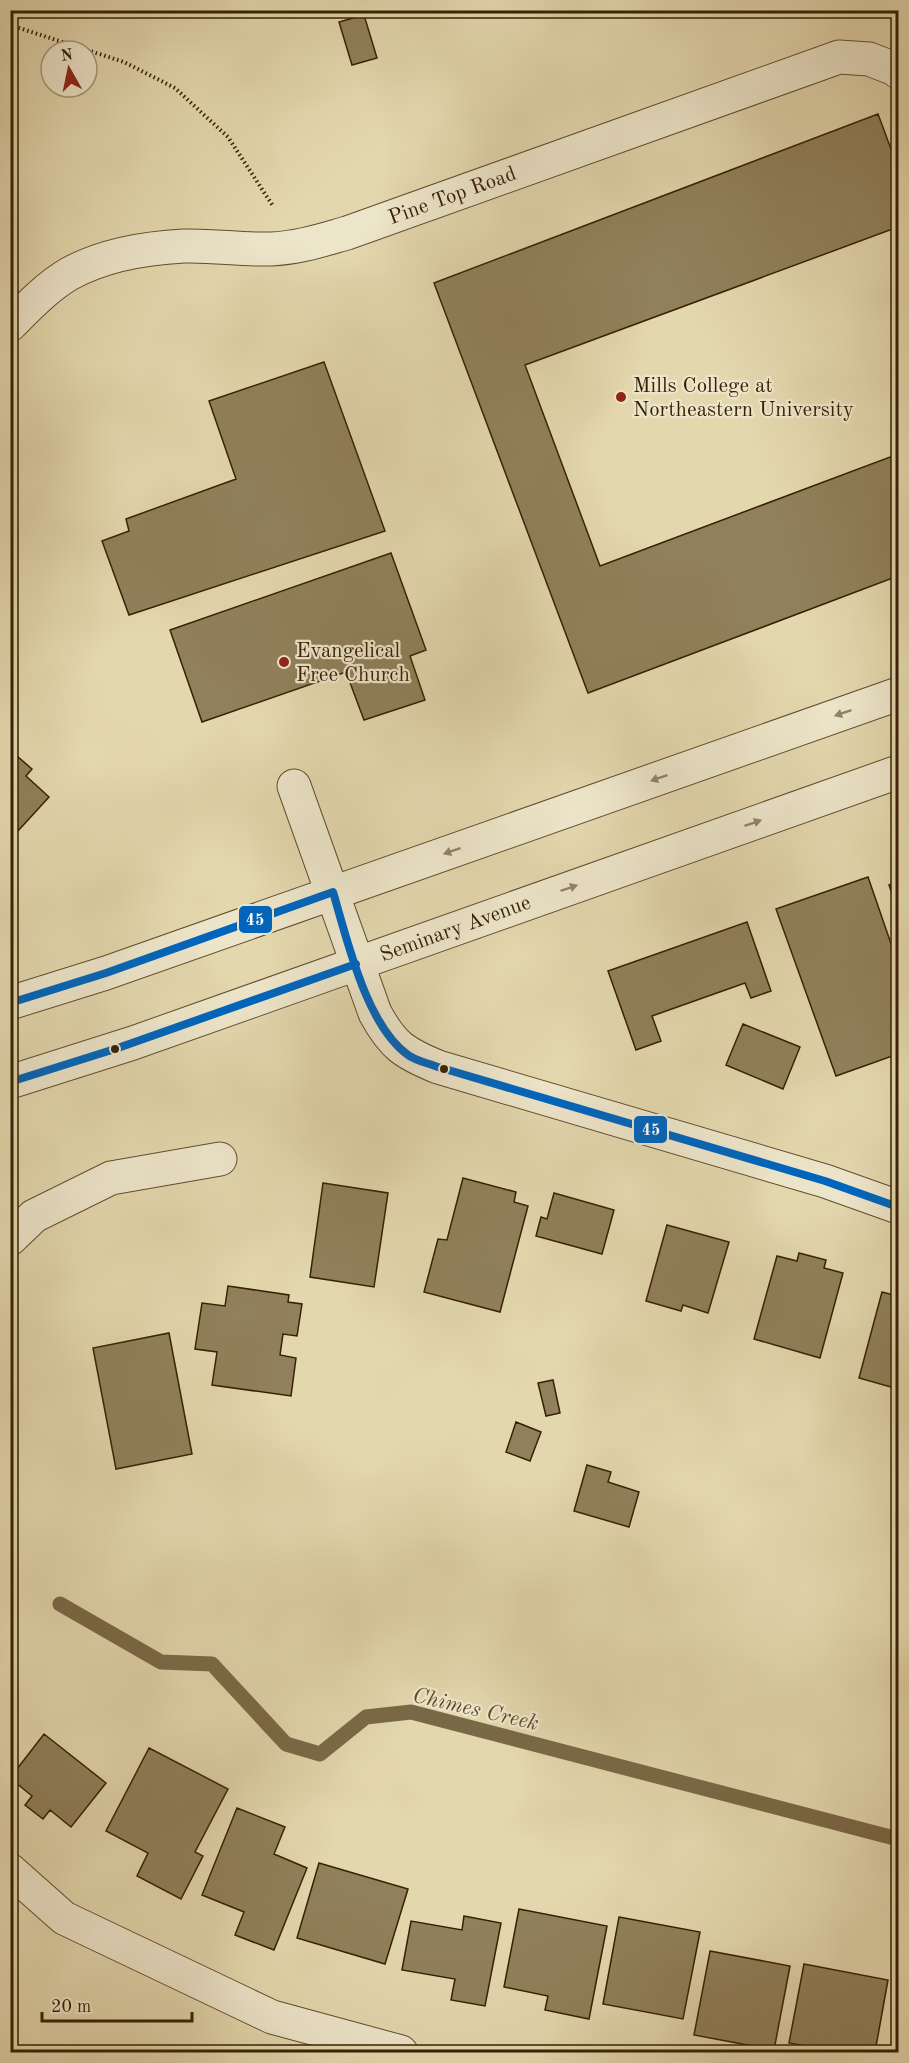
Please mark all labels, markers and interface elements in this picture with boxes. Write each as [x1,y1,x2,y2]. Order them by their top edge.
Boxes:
north arrow [39,39,99,99]
text: N [60,47,75,65]
street label: Pine Top Road [386,164,519,229]
place label: Mills College at Northeastern University [633,376,854,421]
marker: Mills College at Northeastern University [614,390,628,404]
place label: Evangelical Free Church [296,641,410,686]
marker: Evangelical Free Church [277,655,291,669]
one-way arrow [834,709,852,719]
one-way arrow [650,773,668,783]
one-way arrow [744,818,762,827]
one-way arrow [443,846,461,856]
one-way arrow [561,882,579,892]
street label: Seminary Avenue [377,892,534,966]
line badge: 45 [238,905,273,934]
text: 45 [246,913,264,929]
unlabelled marker [109,1043,121,1055]
unlabelled marker [438,1063,450,1075]
line badge: 45 [633,1115,668,1144]
text: 45 [642,1123,660,1139]
water label: Chimes Creek [410,1685,541,1735]
scale bar [42,1985,192,2023]
text: 20 m [51,1998,91,2016]

